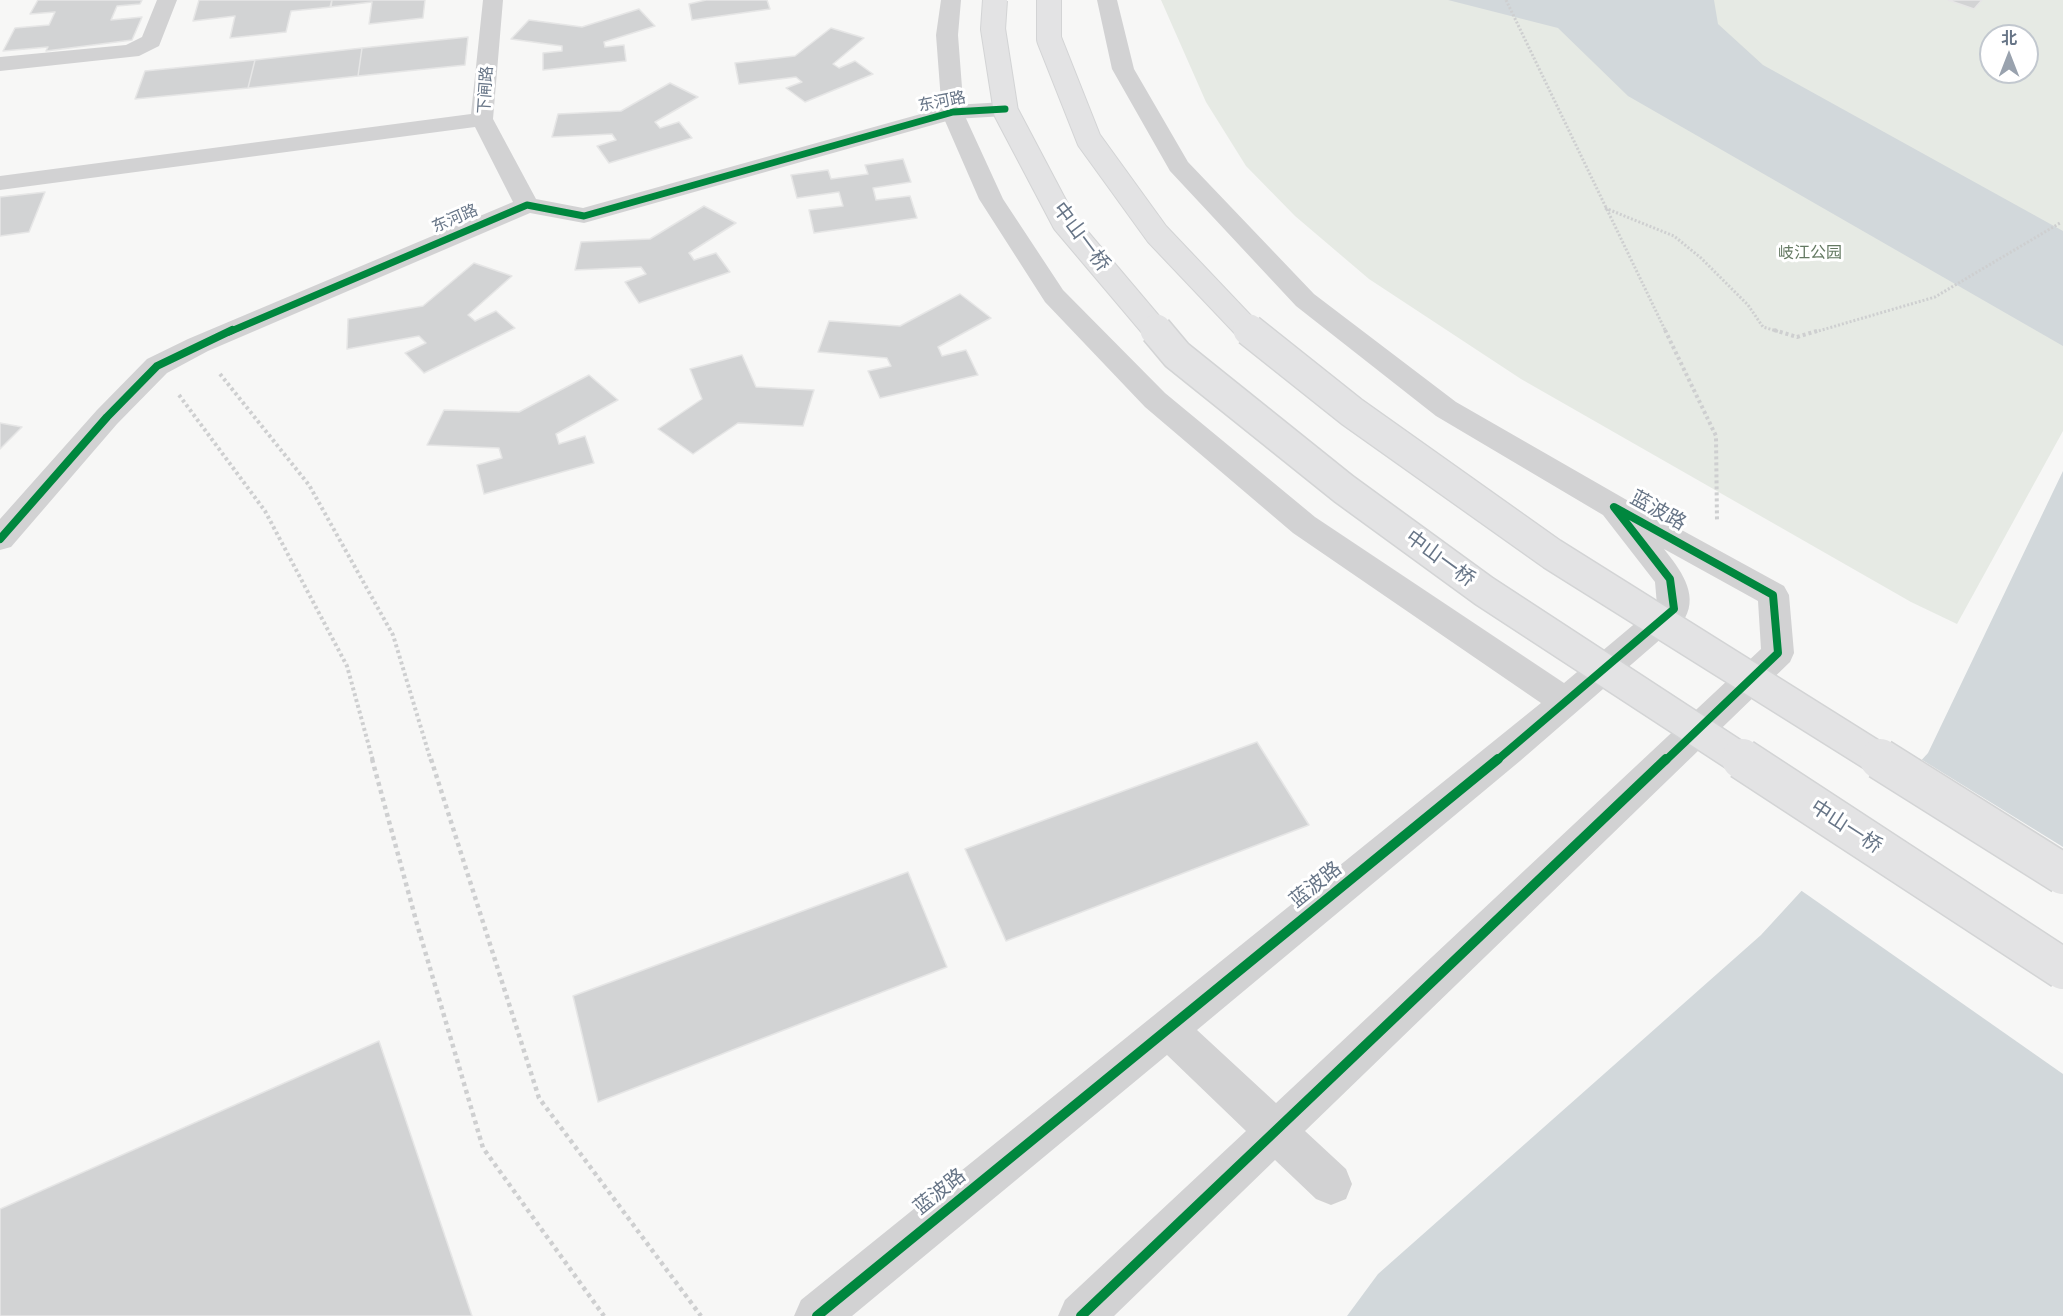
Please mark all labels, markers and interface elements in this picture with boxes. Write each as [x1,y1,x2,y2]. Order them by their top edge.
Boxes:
north arrow [1979,24,2039,84]
text: 北 [2001,27,2017,49]
street label: 下闸路 [475,65,497,115]
street label: 东河路 [917,88,967,116]
street label: 中山一桥 [1047,198,1115,276]
street label: 东河路 [429,201,481,237]
park label: 岐江公园 [1778,243,1842,263]
street label: 蓝波路 [1626,486,1690,536]
street label: 中山一桥 [1401,526,1479,592]
street label: 中山一桥 [1806,795,1886,859]
street label: 蓝波路 [1285,857,1347,913]
street label: 蓝波路 [909,1164,971,1220]

